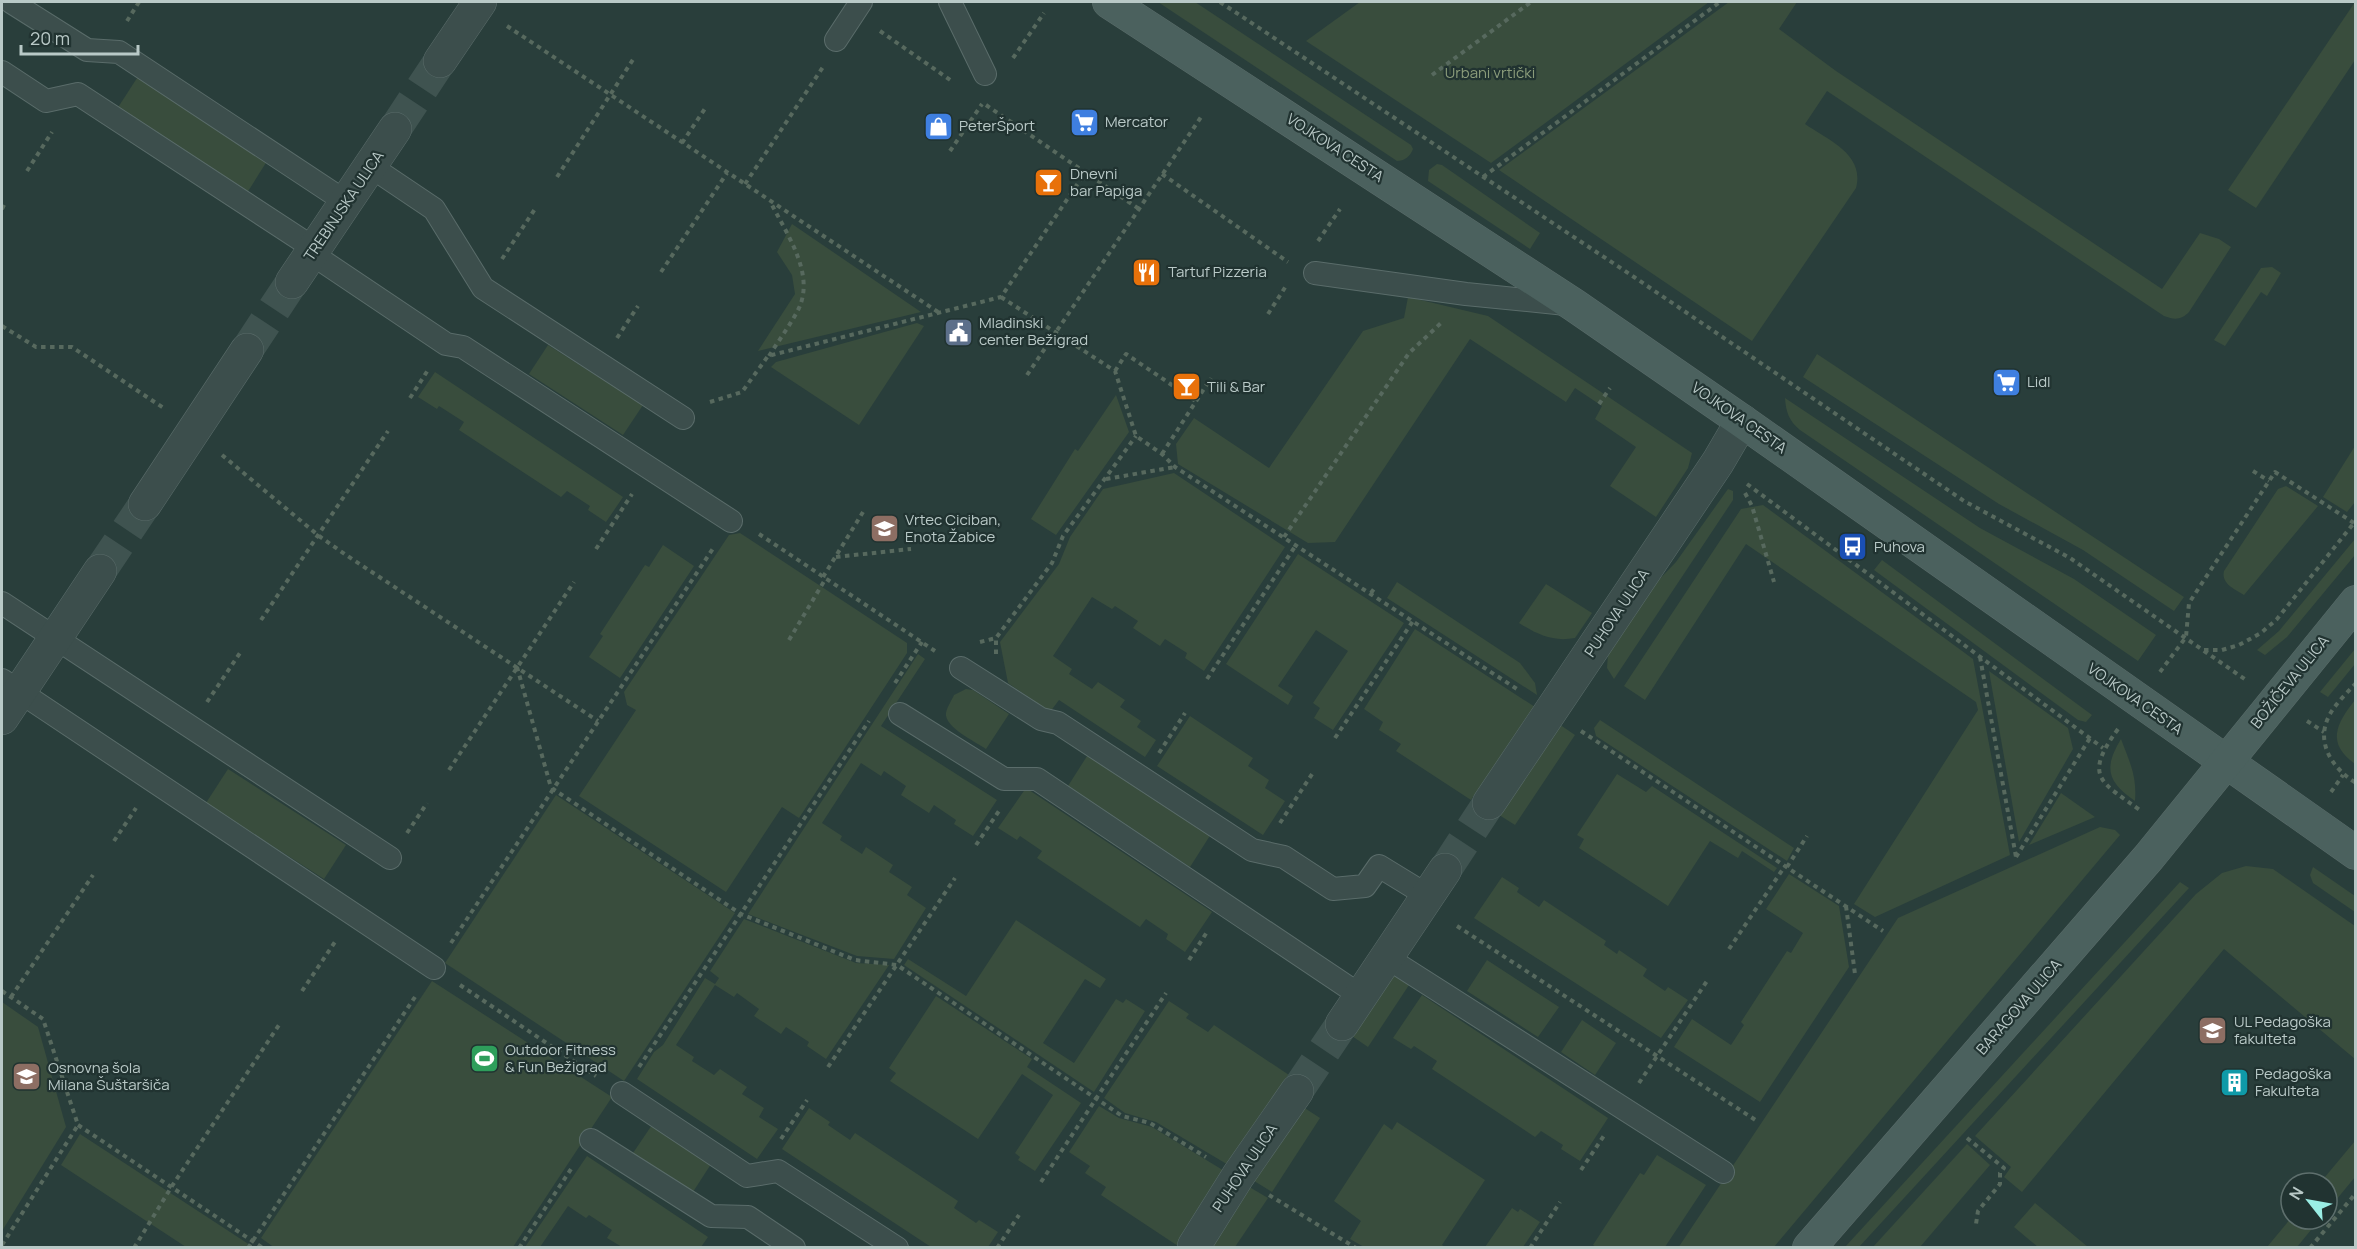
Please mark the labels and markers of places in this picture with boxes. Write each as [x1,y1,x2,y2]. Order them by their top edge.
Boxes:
supermarket icon: Mercator [1068,106,1100,138]
shop icon: PeterŠport [922,110,954,142]
place label: Mercator [1105,111,1169,132]
place label: PeterŠport [959,115,1035,136]
place label: Dnevni bar Papiga [1070,163,1142,201]
bar icon: Dnevni bar Papiga [1033,167,1065,199]
restaurant icon: Tartuf Pizzeria [1131,256,1163,288]
place label: Tartuf Pizzeria [1168,261,1267,282]
place label: Mladinski center Bežigrad [979,312,1088,350]
public building icon: Mladinski center Bežigrad [942,316,974,348]
supermarket icon: Lidl [1990,366,2022,398]
bar icon: Tili & Bar [1170,371,1202,403]
place label: Lidl [2027,371,2051,392]
place label: Tili & Bar [1207,376,1266,397]
place label: Vrtec Ciciban, Enota Žabice [905,509,1001,547]
school or university icon: Vrtec Ciciban, Enota Žabice [868,513,900,545]
bus stop icon: Puhova [1837,531,1869,563]
place label: Puhova [1874,536,1925,557]
place label: UL Pedagoška fakulteta [2234,1011,2331,1049]
school or university icon: UL Pedagoška fakulteta [2197,1015,2229,1047]
place label: Outdoor Fitness & Fun Bežigrad [505,1039,616,1077]
sports icon: Outdoor Fitness & Fun Bežigrad [468,1043,500,1075]
place label: Osnovna šola Milana Šuštaršiča [48,1057,170,1095]
school or university icon: Osnovna šola Milana Šuštaršiča [11,1061,43,1093]
place label: Pedagoška Fakulteta [2255,1063,2331,1101]
building icon: Pedagoška Fakulteta [2218,1067,2250,1099]

